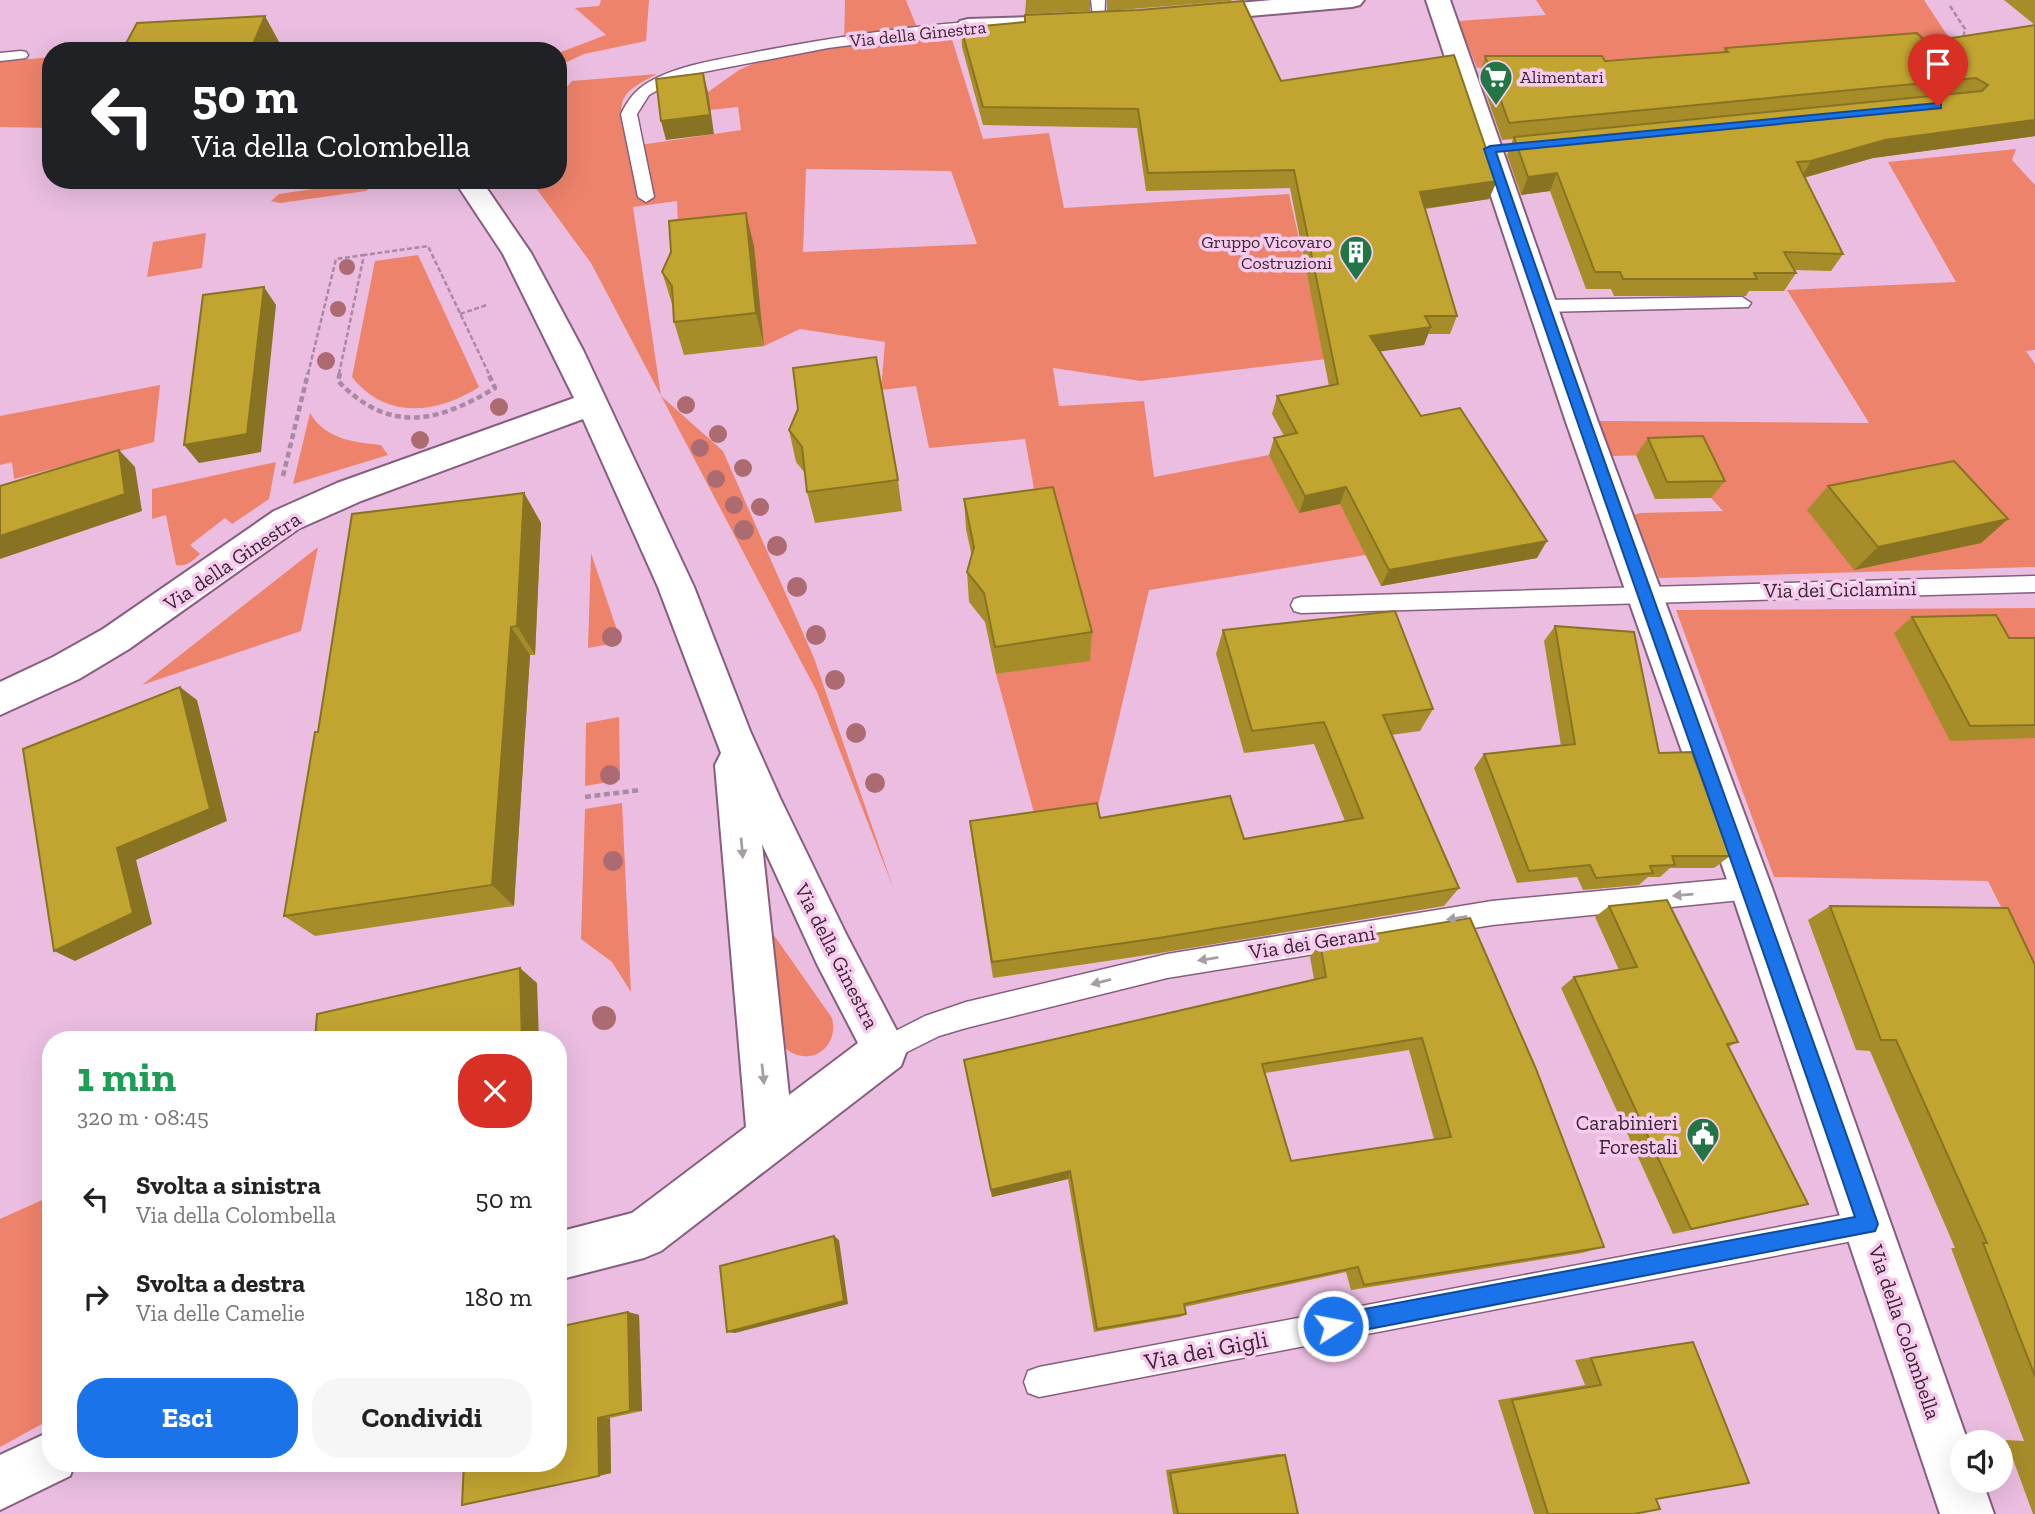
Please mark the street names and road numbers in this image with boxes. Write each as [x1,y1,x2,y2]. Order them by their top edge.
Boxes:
street label: Via della Ginestra [848,16,988,52]
street label: Via della Ginestra [158,506,305,617]
street label: Via dei Ciclamini [1762,575,1917,603]
street label: Via della Ginestra [789,878,884,1033]
street label: Via dei Gerani [1246,920,1377,964]
street label: Via della Colombella [1863,1241,1947,1422]
street label: Via dei Gigli [1141,1324,1270,1376]

